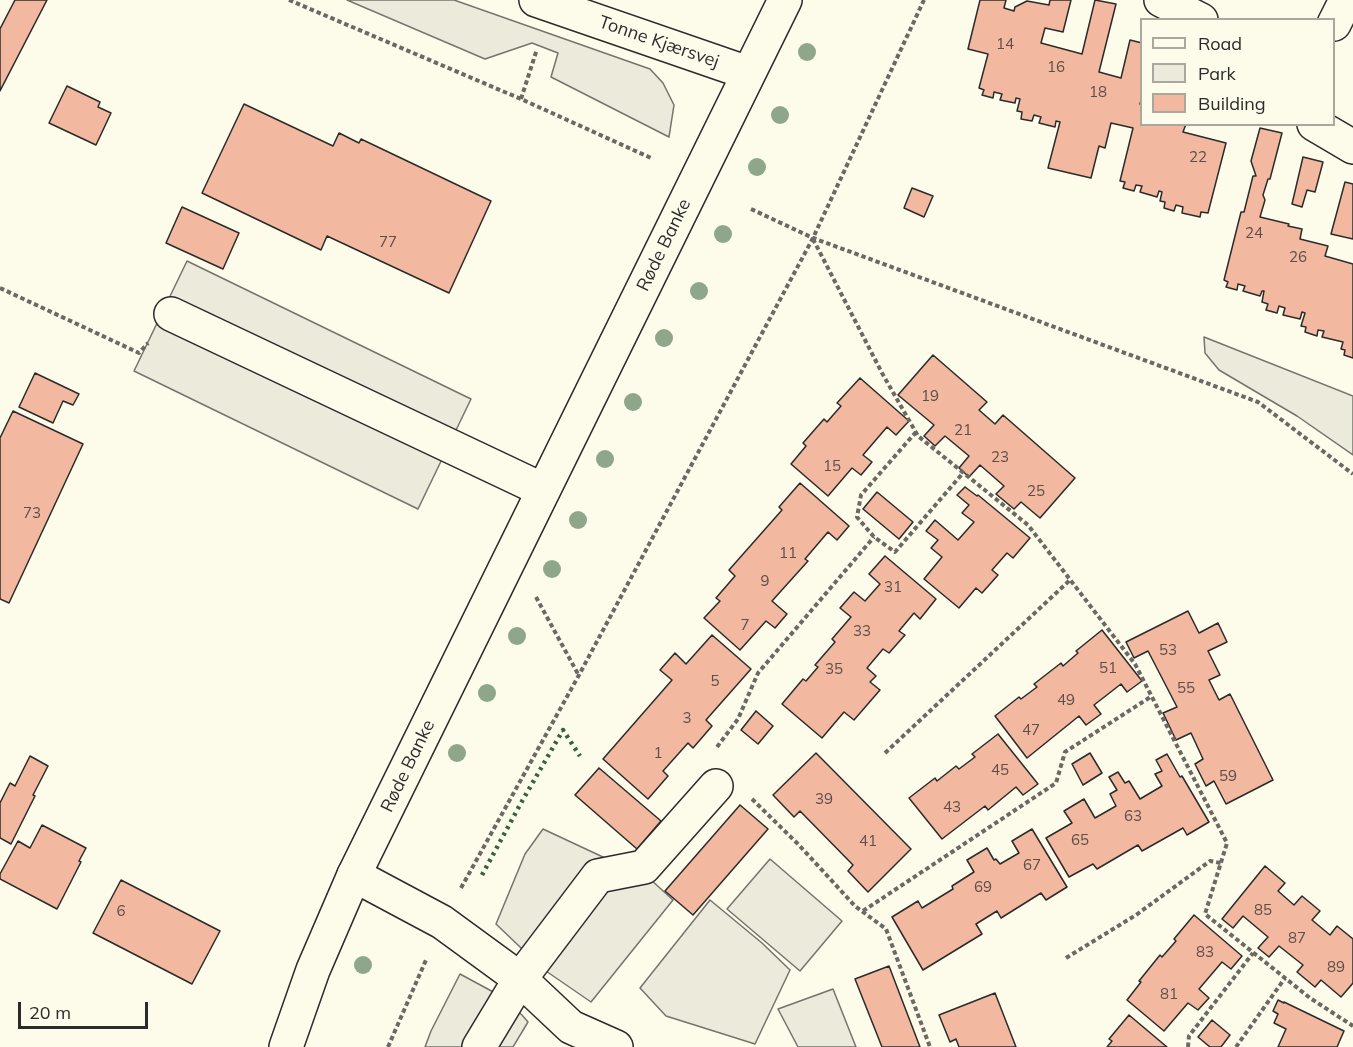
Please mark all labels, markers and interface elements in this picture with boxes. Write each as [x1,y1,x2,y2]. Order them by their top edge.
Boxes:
street label: Tonne Kjærsvej [596,11,722,73]
legend [1140,18,1335,126]
text: Road [1198,32,1242,55]
house number: 14 [996,35,1014,53]
house number: 16 [1047,58,1065,76]
text: Park [1198,62,1236,85]
house number: 18 [1089,83,1107,101]
text: Building [1198,92,1266,115]
house number: 22 [1189,148,1207,166]
street label: Røde Banke [632,195,696,295]
house number: 24 [1245,224,1263,242]
house number: 77 [379,233,397,251]
house number: 26 [1289,248,1307,266]
house number: 19 [921,387,939,405]
house number: 21 [954,421,972,439]
house number: 23 [991,448,1009,466]
house number: 15 [823,457,841,475]
house number: 25 [1027,482,1045,500]
house number: 73 [23,504,41,522]
house number: 11 [779,544,797,562]
house number: 9 [761,572,769,590]
house number: 31 [884,578,902,596]
house number: 7 [741,616,749,634]
house number: 33 [853,622,871,640]
house number: 53 [1159,641,1177,659]
house number: 51 [1099,659,1117,677]
house number: 35 [825,660,843,678]
house number: 5 [711,672,719,690]
house number: 55 [1177,679,1195,697]
house number: 49 [1057,691,1075,709]
house number: 3 [683,709,691,727]
street label: Røde Banke [376,716,440,816]
house number: 47 [1022,721,1040,739]
house number: 1 [654,744,662,762]
house number: 45 [991,761,1009,779]
house number: 59 [1219,767,1237,785]
house number: 39 [815,790,833,808]
house number: 43 [943,798,961,816]
house number: 63 [1124,807,1142,825]
house number: 65 [1071,831,1089,849]
house number: 41 [859,832,877,850]
house number: 67 [1023,856,1041,874]
house number: 69 [974,878,992,896]
house number: 85 [1254,901,1272,919]
house number: 6 [117,902,125,920]
house number: 87 [1288,929,1306,947]
house number: 83 [1196,943,1214,961]
house number: 89 [1327,958,1345,976]
house number: 81 [1160,985,1178,1003]
scale bar [21,990,152,1028]
text: 20 m [29,1001,71,1024]

